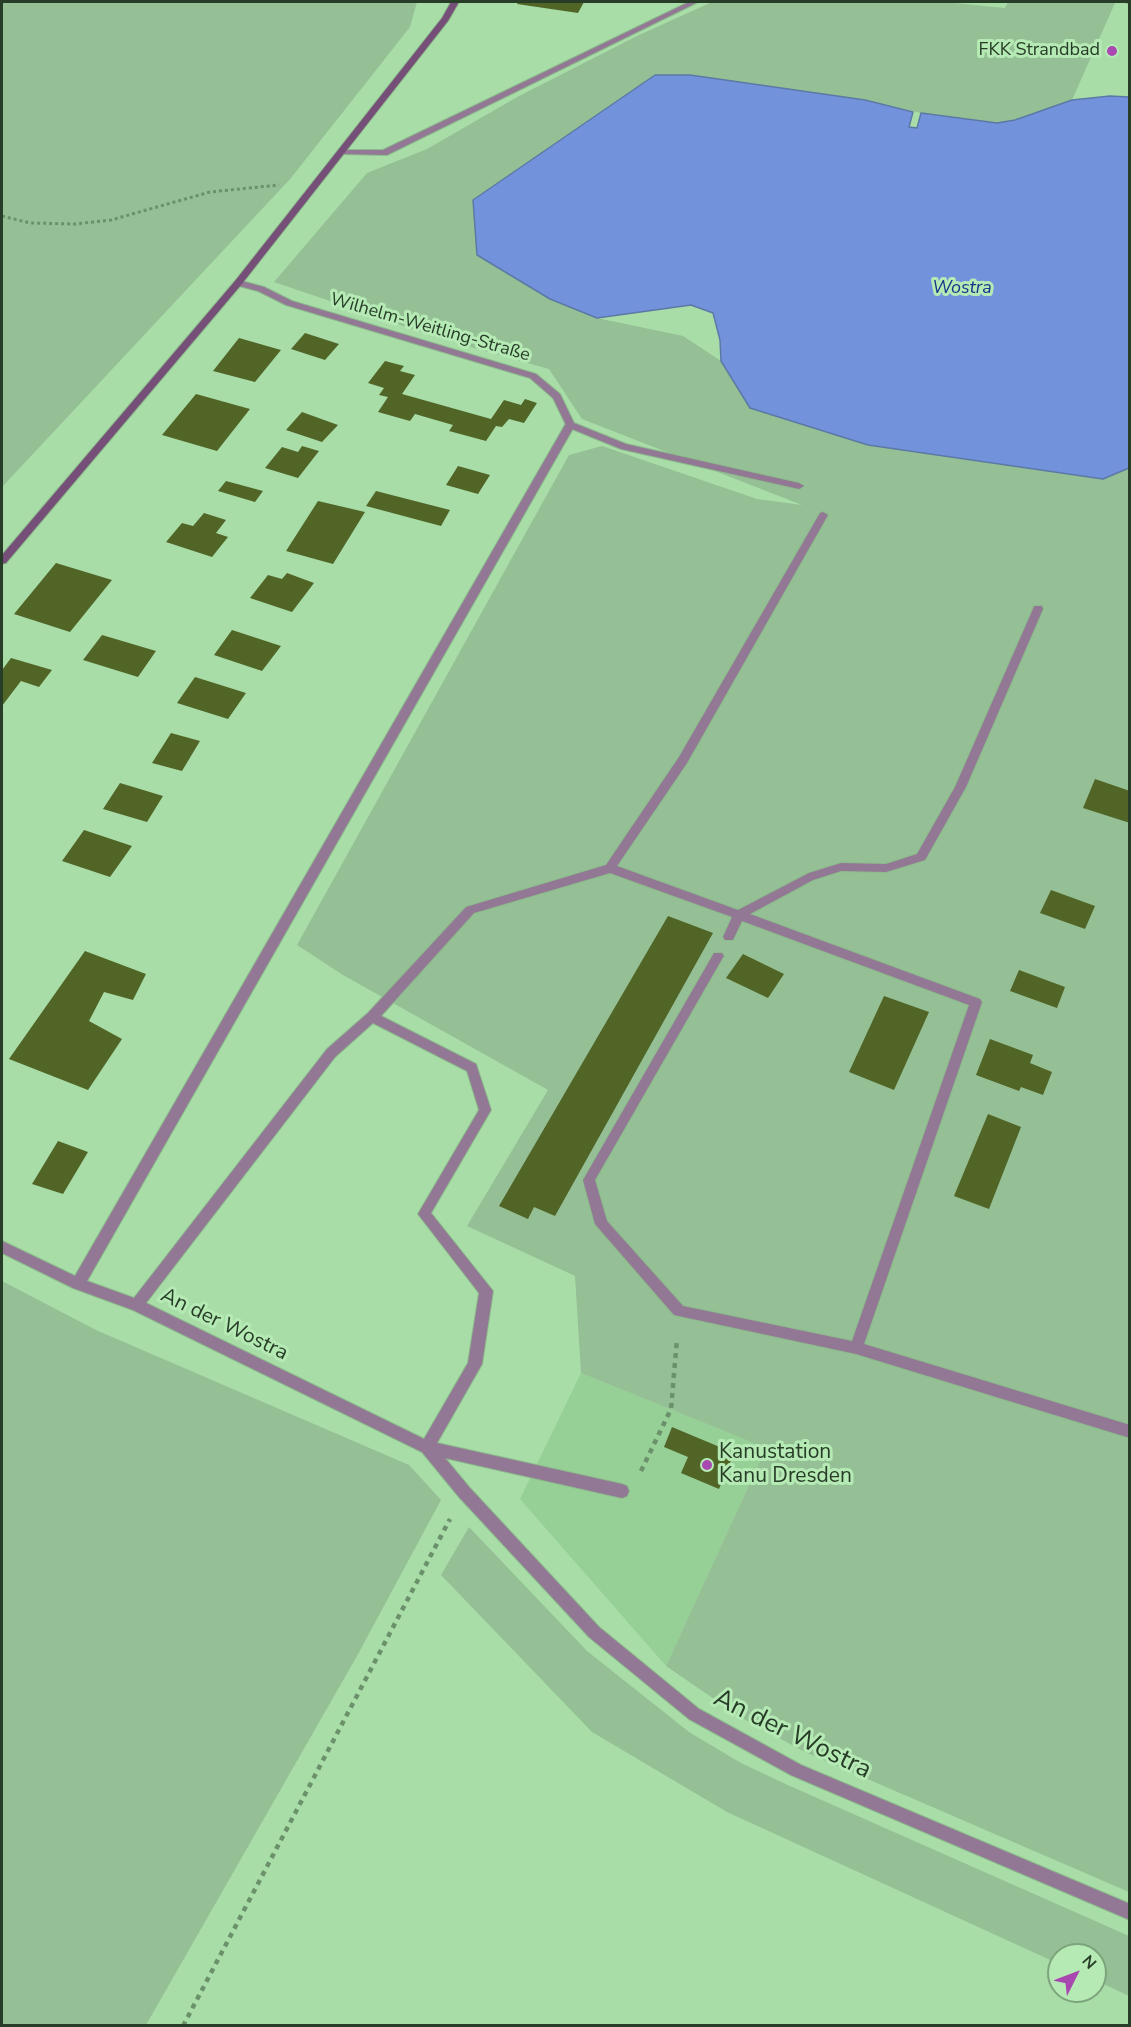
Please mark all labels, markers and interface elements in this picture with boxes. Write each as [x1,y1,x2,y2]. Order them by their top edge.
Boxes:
place label: FKK Strandbad [979,40,1100,62]
marker: FKK Strandbad [1105,44,1119,58]
water label: Wostra [932,278,992,300]
street label: Wilhelm-Weitling-Straße [328,289,532,367]
street label: An der Wostra [156,1283,292,1367]
place label: Kanustation Kanu Dresden [719,1440,852,1490]
marker: Kanustation Kanu Dresden [700,1458,714,1472]
street label: An der Wostra [708,1683,876,1787]
north arrow [1047,1943,1107,2003]
text: N [1077,1950,1101,1974]

